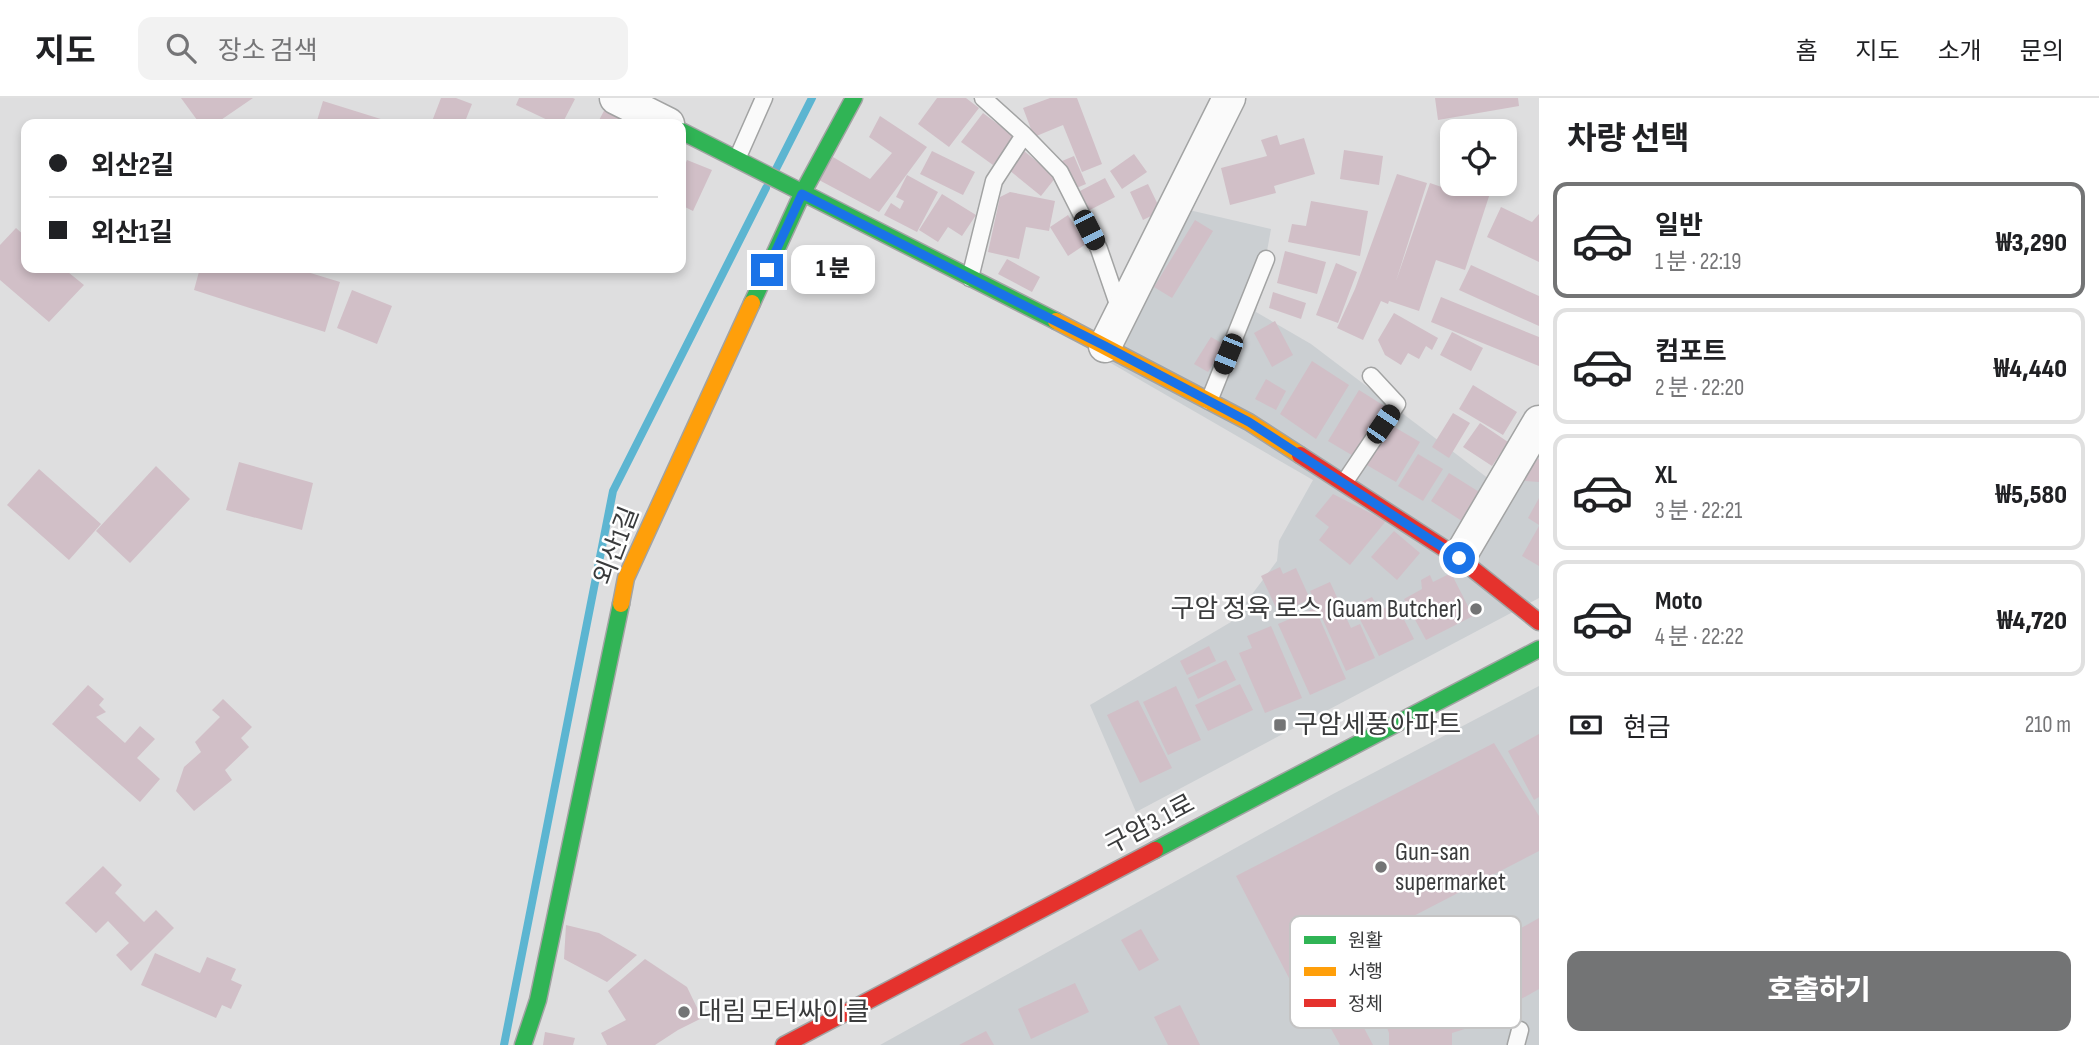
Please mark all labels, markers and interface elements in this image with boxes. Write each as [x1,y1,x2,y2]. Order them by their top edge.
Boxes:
search box [138,17,628,80]
icon: search [162,29,200,67]
text: 지도 [35,32,96,72]
text: 장소 검색 [218,36,318,67]
text: 홈 [1795,37,1817,66]
text: 지도 [1855,37,1900,66]
text: 소개 [1938,37,1982,66]
text: 문의 [2020,37,2064,66]
map controls [1440,119,1517,196]
button: locate [1440,119,1517,196]
text: 차량 선택 [1567,120,1690,159]
text: 외산2길 [91,151,174,182]
car [1071,207,1108,253]
icon: car [1571,209,1634,272]
text: 일반 [1655,211,1703,242]
text: 외산1길 [91,218,173,249]
text: ₩3,290 [1996,228,2067,259]
callout: 1 분 [792,246,876,294]
text: 1 분 · 22:19 [1655,248,1741,276]
route end [751,254,783,286]
text: 1 분 [816,255,850,283]
car [1211,331,1246,377]
icon: car [1571,335,1634,398]
text: 컴포트 [1655,337,1727,368]
text: ₩4,440 [1994,354,2067,385]
text: 2 분 · 22:20 [1655,374,1744,402]
car [1363,401,1404,447]
text: XL [1655,460,1677,491]
icon: car [1571,461,1634,524]
text: ₩5,580 [1996,480,2067,511]
text: 3 분 · 22:21 [1655,497,1742,525]
street label: 외산1길 [588,503,646,589]
route start [1443,542,1475,574]
text: Moto [1655,586,1703,617]
icon: car [1571,587,1634,650]
place label: 구암 정육 로스 (Guam Butcher) [1170,594,1462,625]
marker: 구암 정육 로스 (Guam Butcher) [1468,601,1484,617]
text: ₩4,720 [1997,606,2067,637]
text: 4 분 · 22:22 [1655,623,1744,651]
icon: cash [1567,706,1605,744]
place label: 구암세풍아파트 [1294,710,1461,741]
text: 210 m [2025,711,2071,739]
text: 현금 [1623,713,1671,744]
marker: 구암세풍아파트 [1272,717,1288,733]
street label: 구암3.1로 [1100,789,1200,861]
place label: Gun-san supermarket [1395,837,1506,898]
marker: Gun-san supermarket [1373,859,1389,875]
legend [1290,916,1521,1028]
text: 원활 [1348,930,1383,953]
button: 호출하기 [1567,951,2071,1031]
text: 서행 [1348,961,1383,984]
text: 정체 [1348,993,1383,1016]
place label: 대림 모터싸이클 [698,997,870,1028]
marker: 대림 모터싸이클 [676,1004,692,1020]

